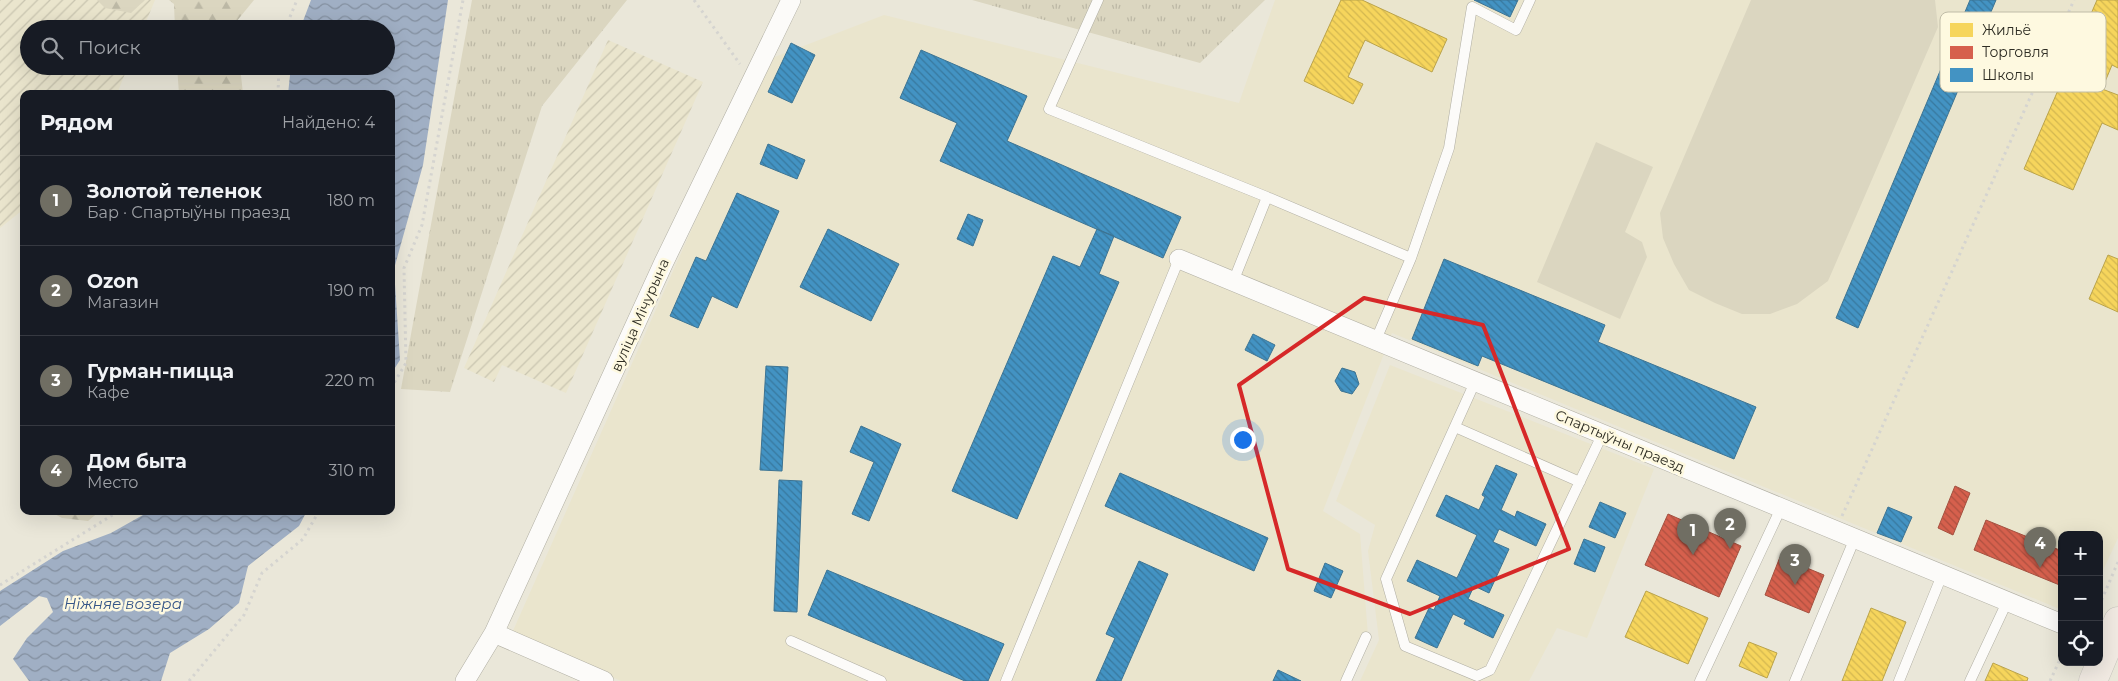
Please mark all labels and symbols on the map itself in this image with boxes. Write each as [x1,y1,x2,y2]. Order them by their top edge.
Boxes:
legend [1940,12,2106,92]
text: Жильё [1982,21,2031,39]
text: Торговля [1982,43,2049,61]
text: Школы [1982,66,2034,84]
street label: вуліца Мічурына [607,256,673,374]
street label: Спартыўны праезд [1553,406,1687,476]
your location [1230,427,1256,453]
pin: 2 [1714,508,1746,549]
pin: 1 [1677,514,1709,555]
pin: 4 [2024,527,2056,568]
pin: 3 [1779,544,1811,585]
water label: Ніжняе возера [64,594,182,613]

